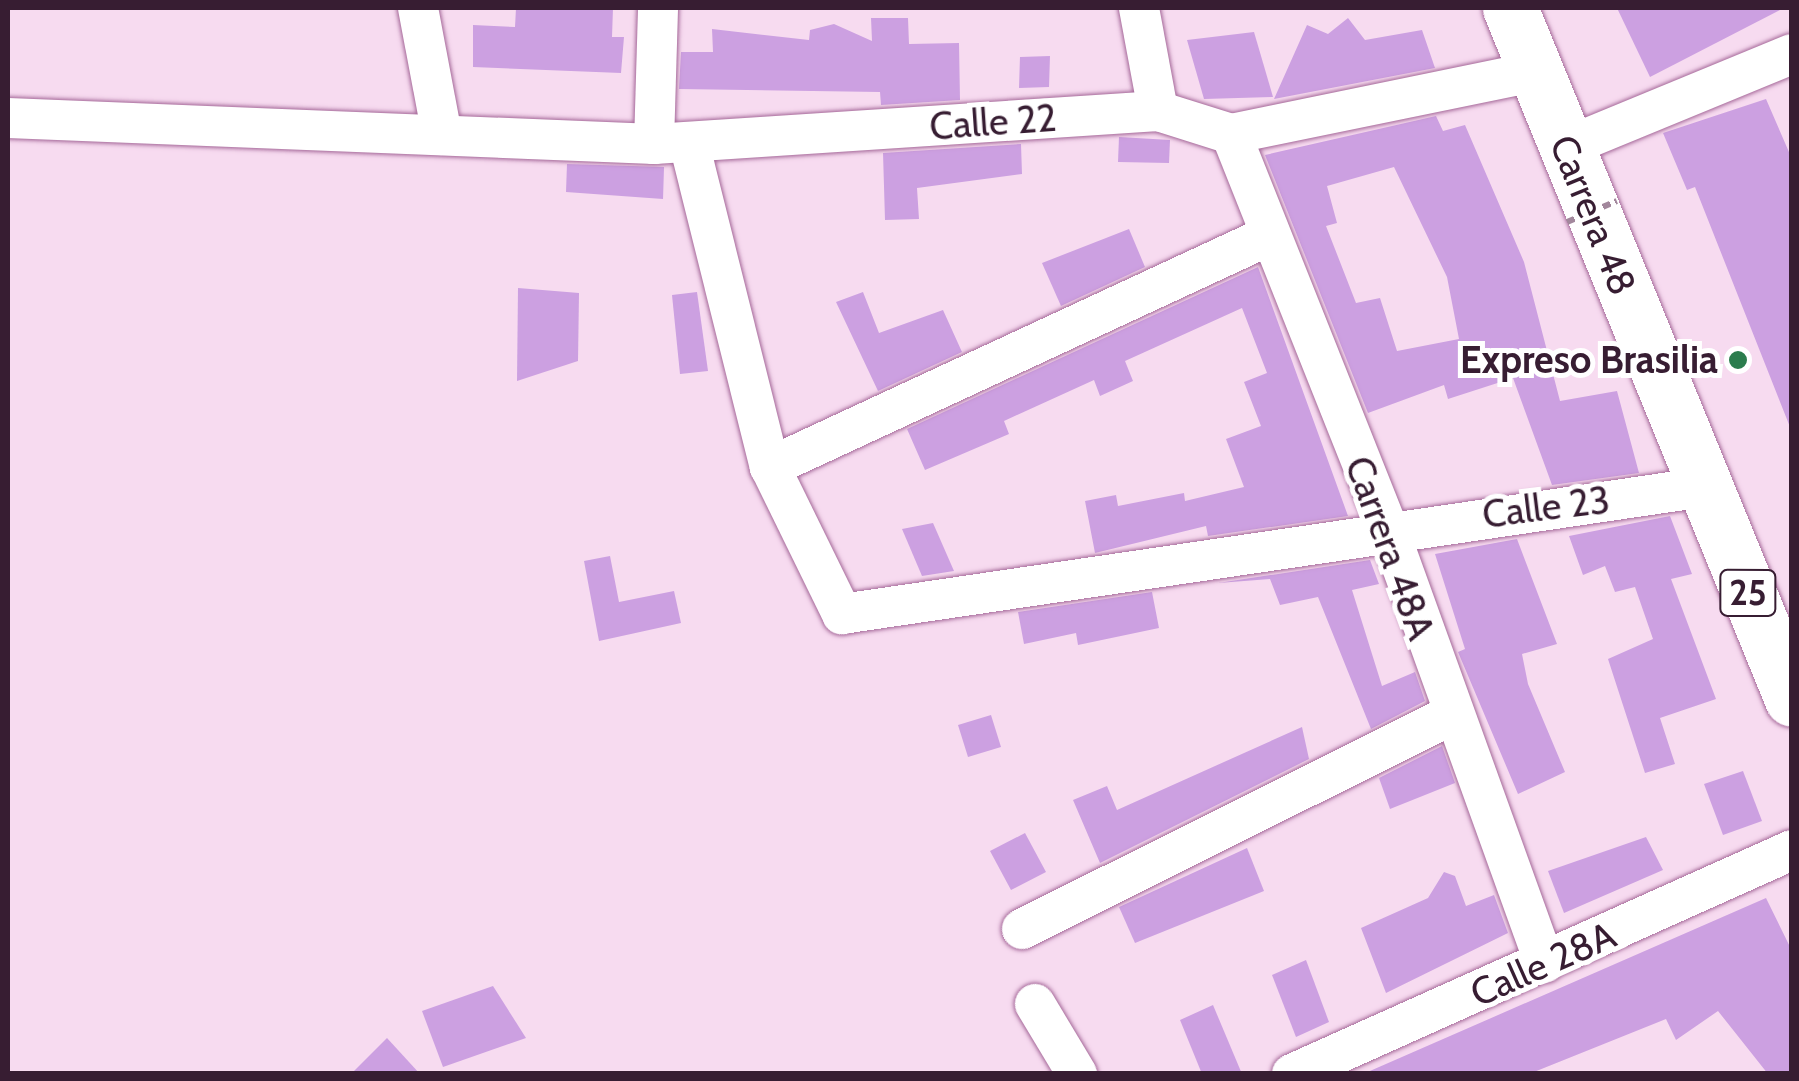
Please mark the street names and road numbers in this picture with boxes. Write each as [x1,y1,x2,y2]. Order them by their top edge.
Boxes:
street label: Calle 22 [928,95,1058,149]
street label: Carrera 48 [1540,129,1646,301]
street label: Carrera 48A [1336,450,1444,646]
street label: Calle 23 [1480,477,1612,537]
road number: 25 [1718,563,1778,623]
street label: Calle 28A [1463,912,1623,1016]

